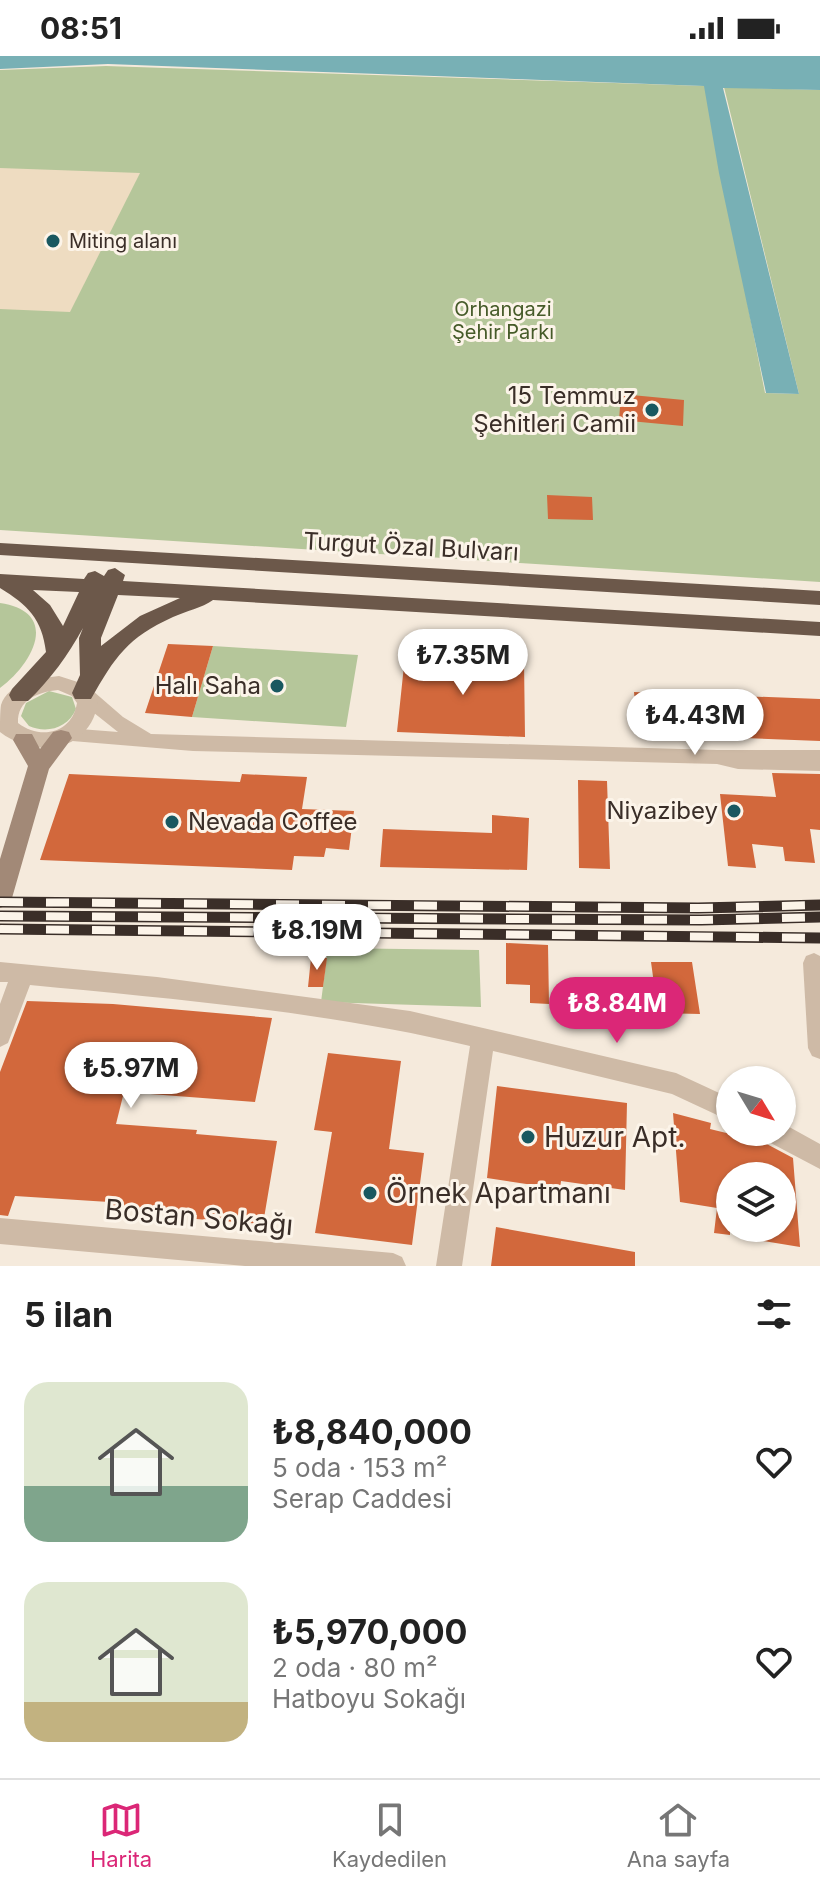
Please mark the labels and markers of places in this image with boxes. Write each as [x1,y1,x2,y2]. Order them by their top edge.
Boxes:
place label: Miting alanı [69,229,177,253]
marker: Miting alanı [44,232,62,250]
place label: 15 Temmuz Şehitleri Camii [473,381,636,438]
marker: 15 Temmuz Şehitleri Camii [643,401,661,419]
pin: ₺7.35M [398,629,528,697]
place label: Halı Saha [155,671,261,700]
marker: Halı Saha [268,677,286,695]
pin: ₺4.43M [630,689,760,757]
place label: Niyazibey [606,796,718,825]
marker: Niyazibey [725,802,743,820]
place label: Nevada Coffee [188,807,357,836]
marker: Nevada Coffee [163,813,181,831]
pin: ₺8.19M [252,904,382,972]
pin: ₺8.84M [552,977,682,1045]
pin: ₺5.97M [66,1042,196,1110]
place label: Huzur Apt. [544,1120,686,1154]
marker: Huzur Apt. [519,1128,537,1146]
place label: Örnek Apartmanı [386,1176,611,1210]
marker: Örnek Apartmanı [361,1184,379,1202]

